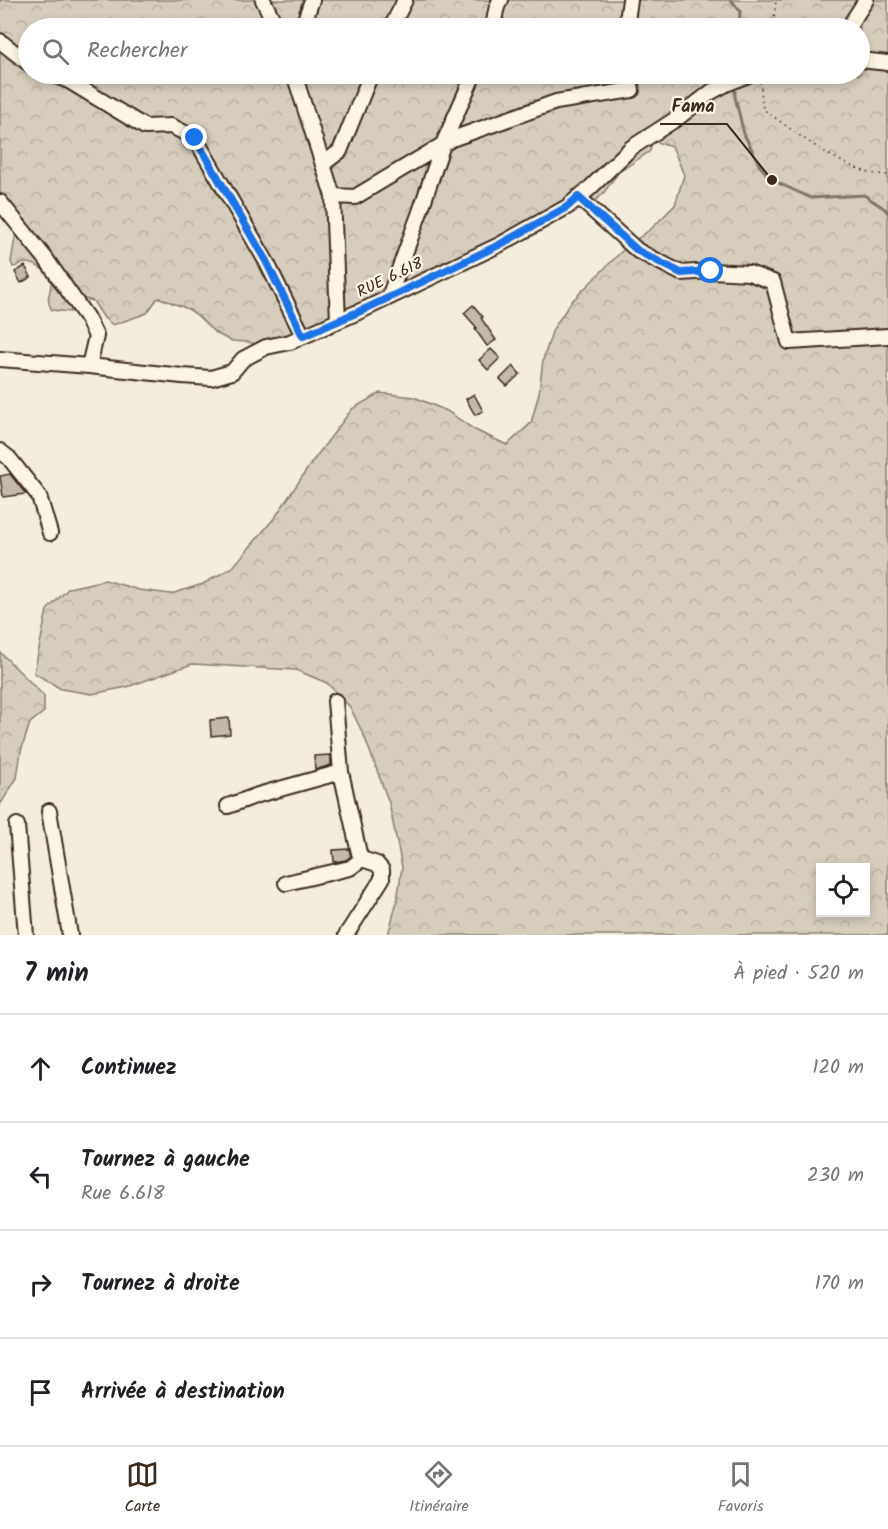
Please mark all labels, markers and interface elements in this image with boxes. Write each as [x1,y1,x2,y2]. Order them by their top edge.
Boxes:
search box [18,18,870,84]
text: Rechercher [87,34,187,69]
icon: search [39,35,72,68]
callout: Fama [660,88,727,124]
text: Fama [672,93,714,122]
route end [181,124,207,150]
street label: RUE 6.618 [353,251,428,305]
route start [697,257,723,283]
map controls [816,863,870,917]
button: locate [816,863,870,917]
text: 7 min [24,953,89,995]
text: À pied · 520 m [733,958,864,990]
text: Continuez [81,1051,177,1086]
icon: ahead [24,1052,57,1085]
text: 120 m [812,1052,864,1084]
text: Tournez à gauche [81,1143,250,1178]
icon: left [24,1160,57,1193]
text: 230 m [807,1160,864,1192]
text: Rue 6.618 [81,1178,165,1210]
text: Tournez à droite [81,1267,240,1302]
icon: right [24,1268,57,1301]
text: 170 m [815,1268,864,1300]
text: Arrivée à destination [81,1375,285,1410]
icon: arrive [24,1376,57,1409]
tab: Carte [124,1458,160,1519]
tab: Itinéraire [409,1458,469,1519]
tab: Favoris [718,1458,764,1519]

